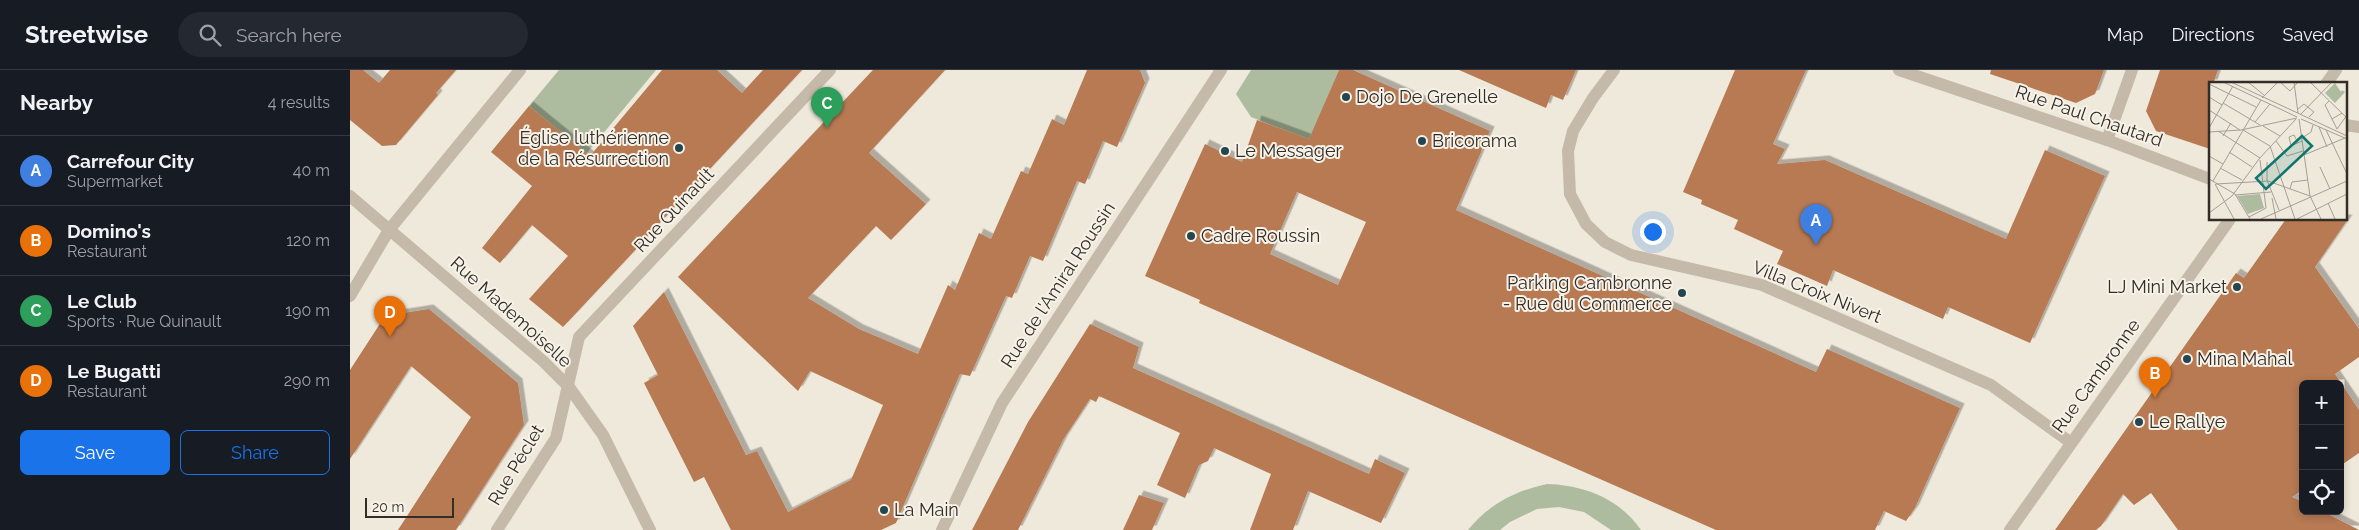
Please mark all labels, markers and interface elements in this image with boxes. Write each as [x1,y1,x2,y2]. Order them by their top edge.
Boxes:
search box [178,12,528,57]
text: Streetwise [25,20,148,49]
icon: search [196,21,224,49]
text: Search here [236,24,342,46]
text: Map [2107,24,2143,45]
text: Directions [2171,24,2255,45]
text: Saved [2283,24,2334,45]
street label: Rue Paul Chautard [2013,80,2166,151]
inset map [2209,82,2346,220]
place label: Dojo De Grenelle [1356,86,1498,107]
pin: C [811,87,843,128]
text: Nearby [20,90,93,115]
marker: Dojo De Grenelle [1340,91,1352,103]
text: 4 results [268,93,330,112]
place label: Église luthérienne de la Résurrection [518,126,669,169]
place label: Bricorama [1432,130,1517,151]
marker: Bricorama [1416,135,1428,147]
place label: Le Messager [1235,140,1343,161]
marker: Église luthérienne de la Résurrection [673,142,685,154]
marker: Le Messager [1219,145,1231,157]
text: Carrefour City [67,150,194,172]
text: A [31,161,41,180]
text: 40 m [293,161,330,180]
street label: Rue Quinault [629,163,718,256]
text: Supermarket [67,172,163,191]
street label: Rue de l'Amiral Roussin [996,198,1119,371]
pin: A [1800,204,1832,245]
your location [1640,219,1666,245]
text: Domino's [67,220,151,242]
place label: Cadre Roussin [1201,225,1320,246]
marker: Cadre Roussin [1185,230,1197,242]
text: B [31,231,41,250]
text: 120 m [286,231,330,250]
text: Restaurant [67,242,147,261]
street label: Rue Mademoiselle [447,252,576,372]
street label: Villa Croix Nivert [1750,256,1885,327]
place label: Parking Cambronne - Rue du Commerce [1503,272,1672,314]
place label: LJ Mini Market [2107,276,2227,297]
marker: LJ Mini Market [2231,281,2243,293]
marker: Parking Cambronne - Rue du Commerce [1676,287,1688,299]
text: Le Club [67,290,137,312]
pin: D [374,296,406,337]
text: C [31,301,41,320]
text: 190 m [285,301,330,320]
text: Sports · Rue Quinault [67,312,222,331]
street label: Rue Cambronne [2047,314,2144,437]
place label: Mina Mahal [2197,348,2292,369]
marker: Mina Mahal [2181,353,2193,365]
pin: B [2139,357,2171,398]
text: Le Bugatti [67,360,161,382]
text: D [30,371,42,390]
text: 290 m [284,371,330,390]
map controls [2299,380,2344,515]
button: + [2299,380,2344,425]
text: Restaurant [67,382,147,401]
place label: Le Rallye [2149,411,2226,432]
marker: Le Rallye [2133,416,2145,428]
street label: Rue Péclet [483,421,548,509]
button: − [2299,425,2344,470]
button: Save [20,430,170,475]
button: Share [180,430,330,475]
button: locate [2299,470,2344,515]
scale bar [365,495,454,518]
text: 20 m [372,499,404,515]
place label: La Main [894,499,959,520]
marker: La Main [878,504,890,516]

